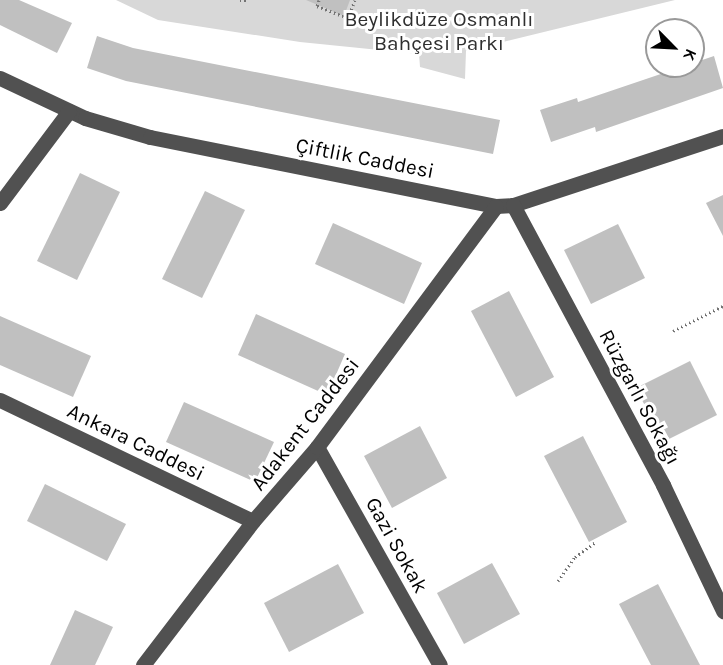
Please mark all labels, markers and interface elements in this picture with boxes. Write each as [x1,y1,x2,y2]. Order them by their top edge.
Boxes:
park label: Beylikdüze Osmanlı Bahçesi Parkı [344,6,534,56]
north arrow [645,18,705,78]
text: K [679,46,701,63]
street label: Çiftlik Caddesi [294,132,436,184]
street label: Rüzgarlı Sokağı [594,325,686,469]
street label: Adakent Caddesi [245,353,365,495]
street label: Ankara Caddesi [63,398,209,486]
street label: Gazi Sokak [360,493,434,597]

